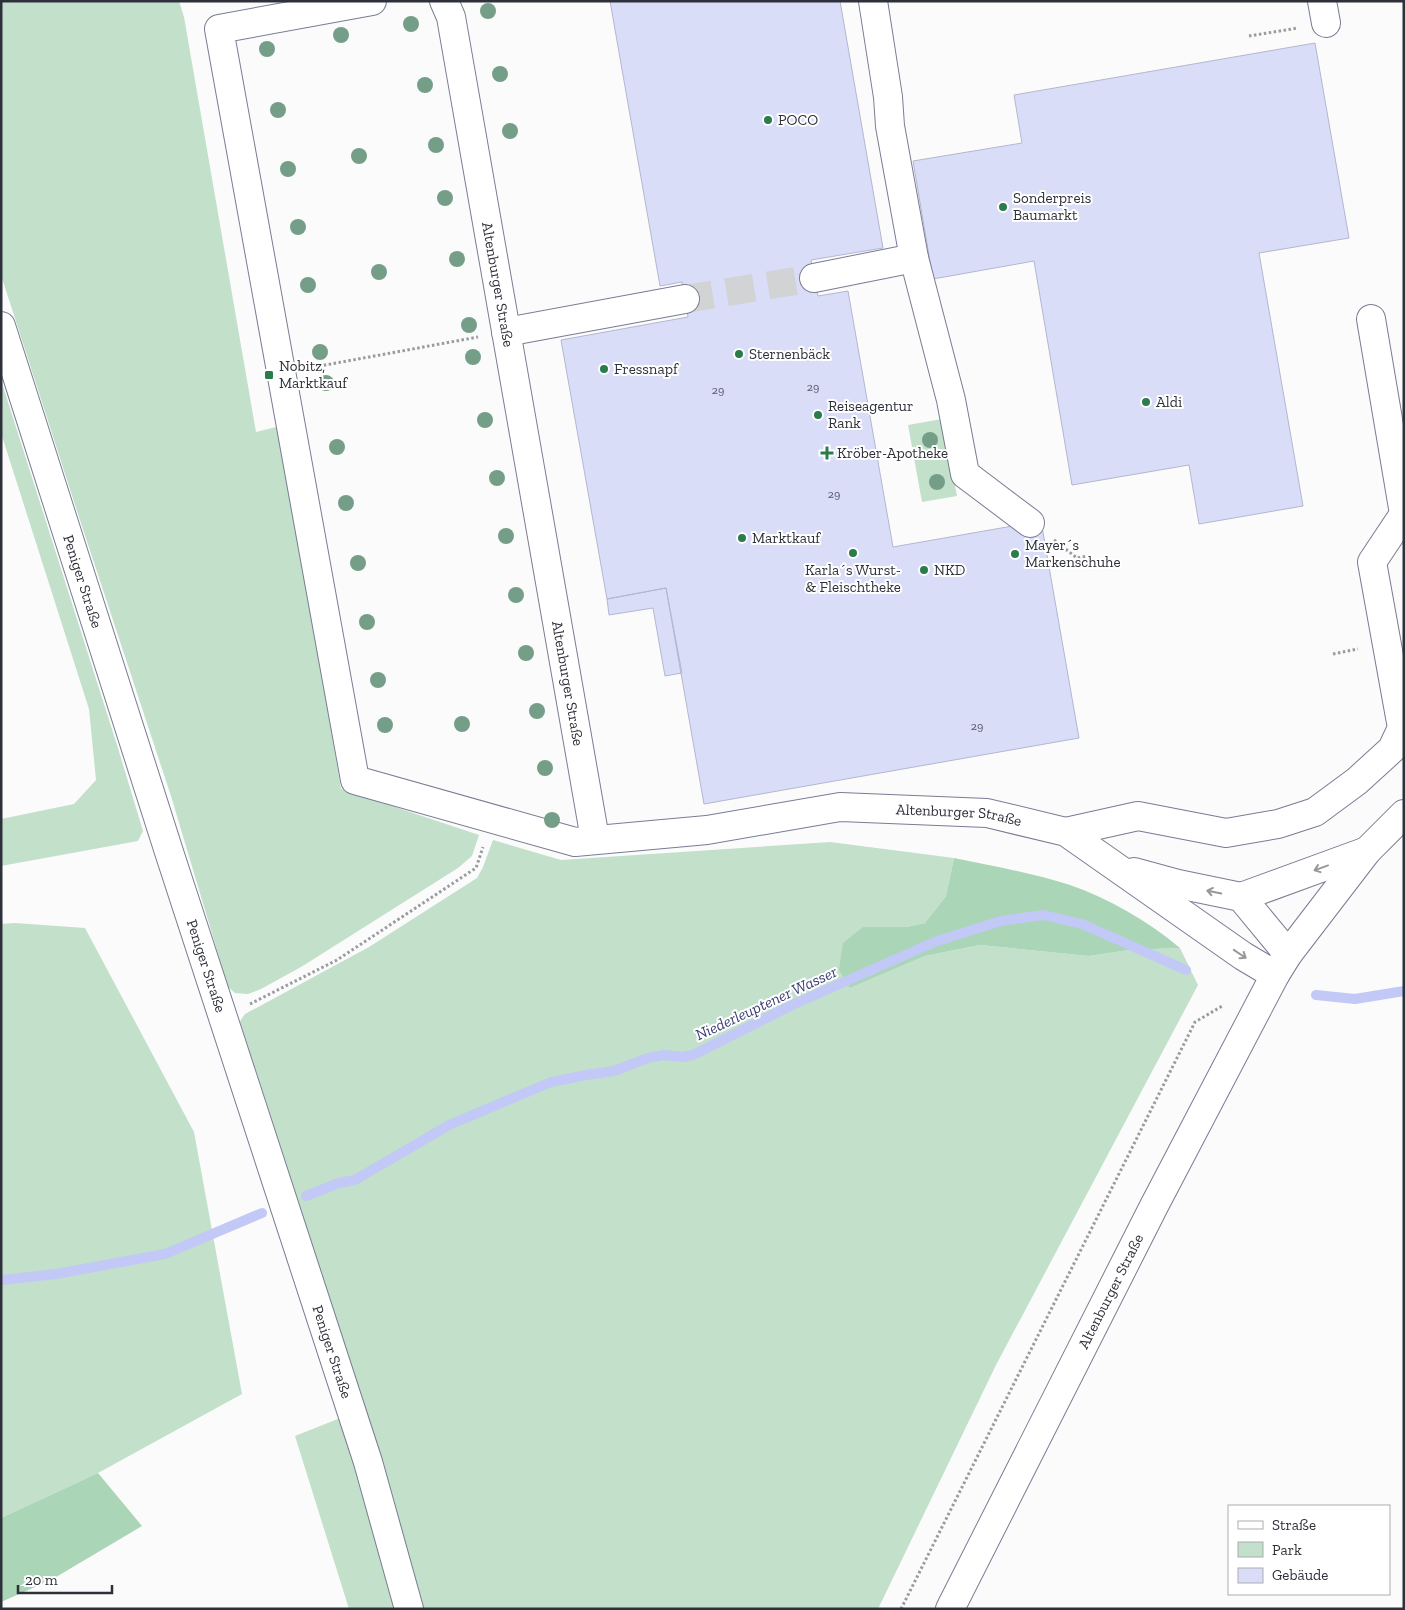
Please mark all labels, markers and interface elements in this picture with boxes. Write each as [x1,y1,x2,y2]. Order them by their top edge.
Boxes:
place label: POCO [778,111,818,129]
marker: POCO [762,114,774,126]
place label: Sonderpreis Baumarkt [1013,189,1091,224]
marker: Sonderpreis Baumarkt [997,201,1009,213]
street label: Altenburger Straße [478,221,518,348]
place label: Sternenbäck [749,345,830,363]
marker: Sternenbäck [733,348,745,360]
place label: Nobitz, Marktkauf [279,357,348,392]
place label: Fressnapf [614,360,679,378]
marker: Fressnapf [598,363,610,375]
marker: Nobitz, Marktkauf [263,369,275,381]
house number: 29 [807,380,819,394]
house number: 29 [712,383,724,397]
place label: Aldi [1156,393,1182,411]
marker: Aldi [1140,396,1152,408]
place label: Reiseagentur Rank [828,397,913,432]
marker: Reiseagentur Rank [812,409,824,421]
place label: Kröber-Apotheke [837,444,948,462]
marker: Kröber-Apotheke [821,447,833,459]
house number: 29 [828,487,840,501]
place label: Marktkauf [752,529,821,547]
street label: Peniger Straße [59,532,106,630]
marker: Marktkauf [736,532,748,544]
place label: Mayer´s Markenschuhe [1025,536,1121,571]
marker: Karla´s Wurst- & Fleischtheke [847,547,859,559]
marker: Mayer´s Markenschuhe [1009,548,1021,560]
place label: Karla´s Wurst- & Fleischtheke [805,561,901,596]
place label: NKD [934,561,965,579]
marker: NKD [918,564,930,576]
street label: Altenburger Straße [548,620,588,747]
house number: 29 [971,719,983,733]
street label: Altenburger Straße [896,800,1023,830]
one-way arrow [1314,864,1329,873]
one-way arrow [1206,886,1222,896]
street label: Peniger Straße [183,917,230,1015]
one-way arrow [1233,949,1247,959]
water label: Niederleuptener Wasser [692,962,840,1044]
street label: Altenburger Straße [1074,1231,1147,1352]
street label: Peniger Straße [309,1303,356,1401]
legend [1228,1505,1390,1595]
text: Straße [1272,1516,1316,1534]
text: Park [1272,1541,1302,1559]
scale bar [18,1562,111,1594]
text: Gebäude [1272,1566,1328,1584]
text: 20 m [25,1571,58,1589]

